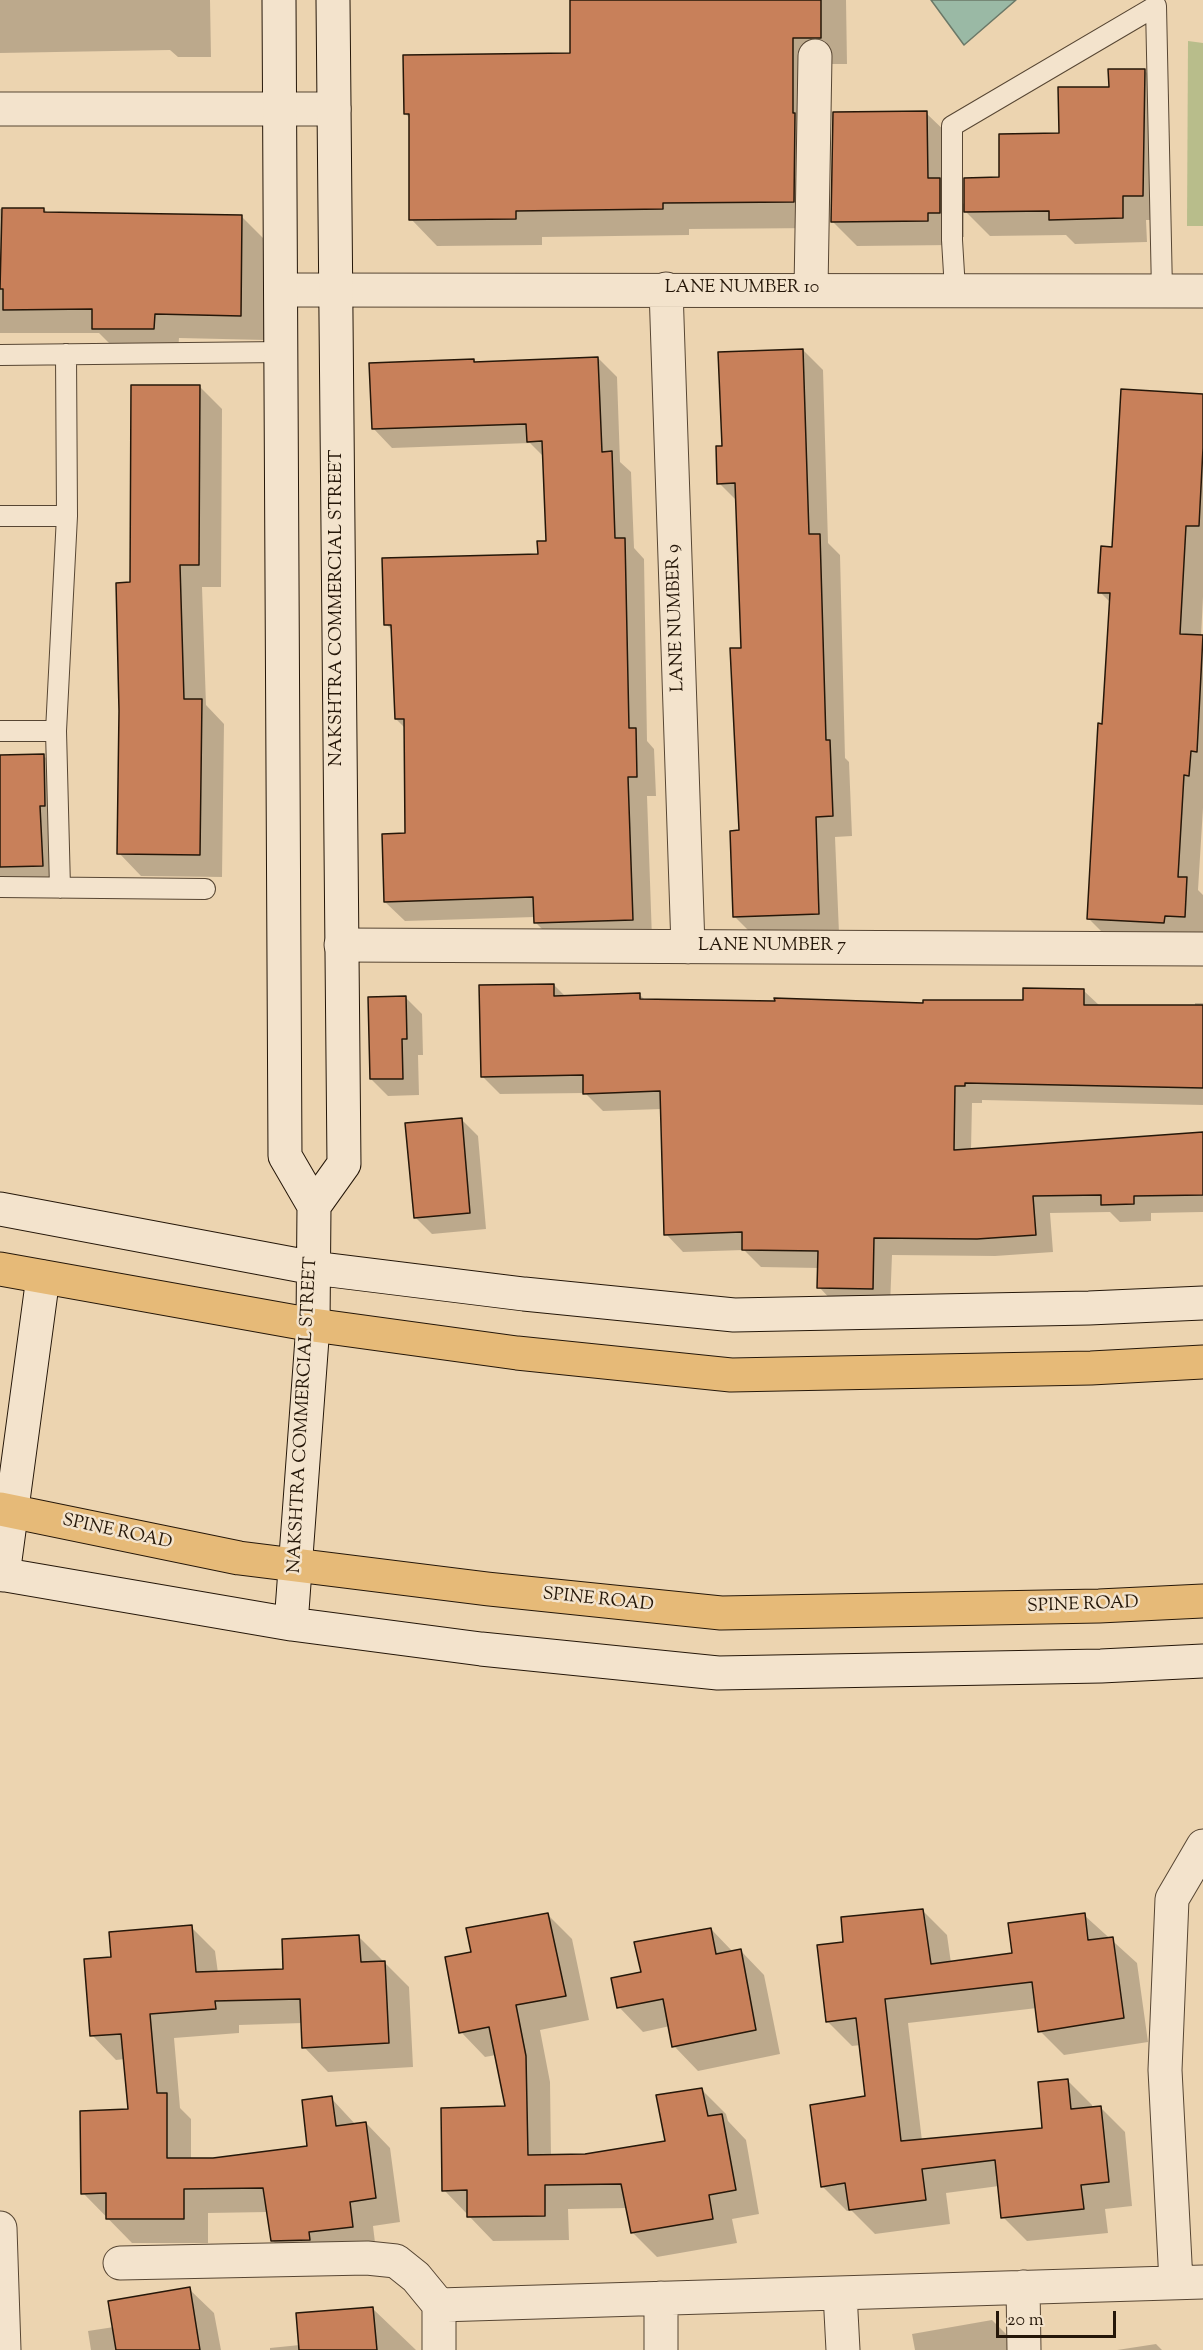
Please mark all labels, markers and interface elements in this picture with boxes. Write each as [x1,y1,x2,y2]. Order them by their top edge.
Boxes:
street label: LANE NUMBER 10 [665,278,819,300]
street label: NAKSHTRA COMMERCIAL STREET [327,450,349,766]
street label: LANE NUMBER 9 [664,544,690,692]
street label: LANE NUMBER 7 [698,936,846,958]
street label: NAKSHTRA COMMERCIAL STREET [285,1256,323,1574]
street label: SPINE ROAD [60,1511,174,1555]
street label: SPINE ROAD [541,1584,655,1618]
street label: SPINE ROAD [1027,1593,1139,1619]
scale bar [999,2299,1119,2337]
text: 20 m [1007,2308,1044,2334]

